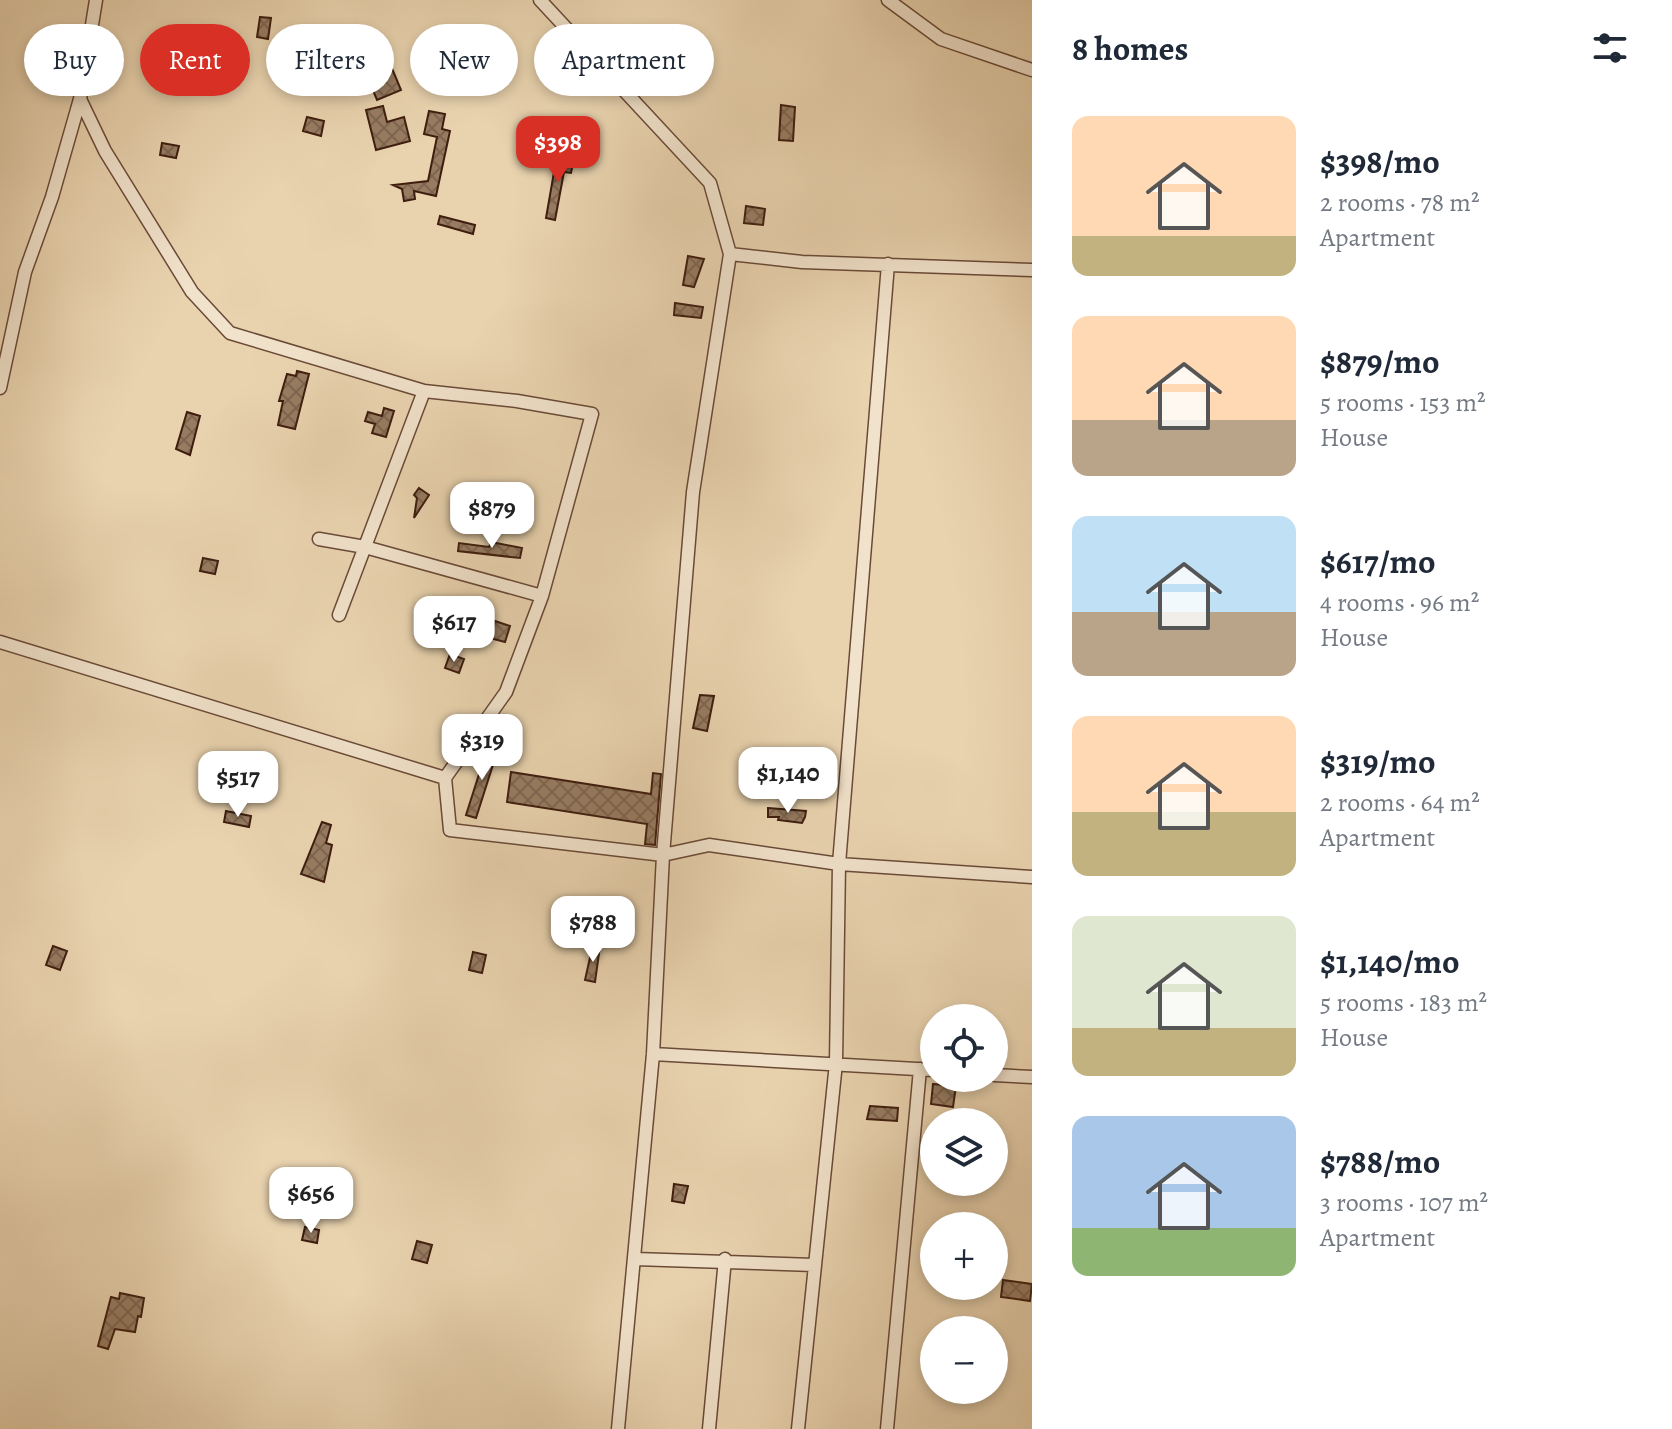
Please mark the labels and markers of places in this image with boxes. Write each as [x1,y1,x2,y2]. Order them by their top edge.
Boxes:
pin: $398 [511,116,605,184]
pin: $879 [445,482,539,550]
pin: $617 [407,596,501,664]
pin: $319 [435,714,529,782]
pin: $1,140 [723,747,853,815]
pin: $517 [191,751,285,819]
pin: $788 [546,896,640,964]
pin: $656 [264,1167,358,1235]

